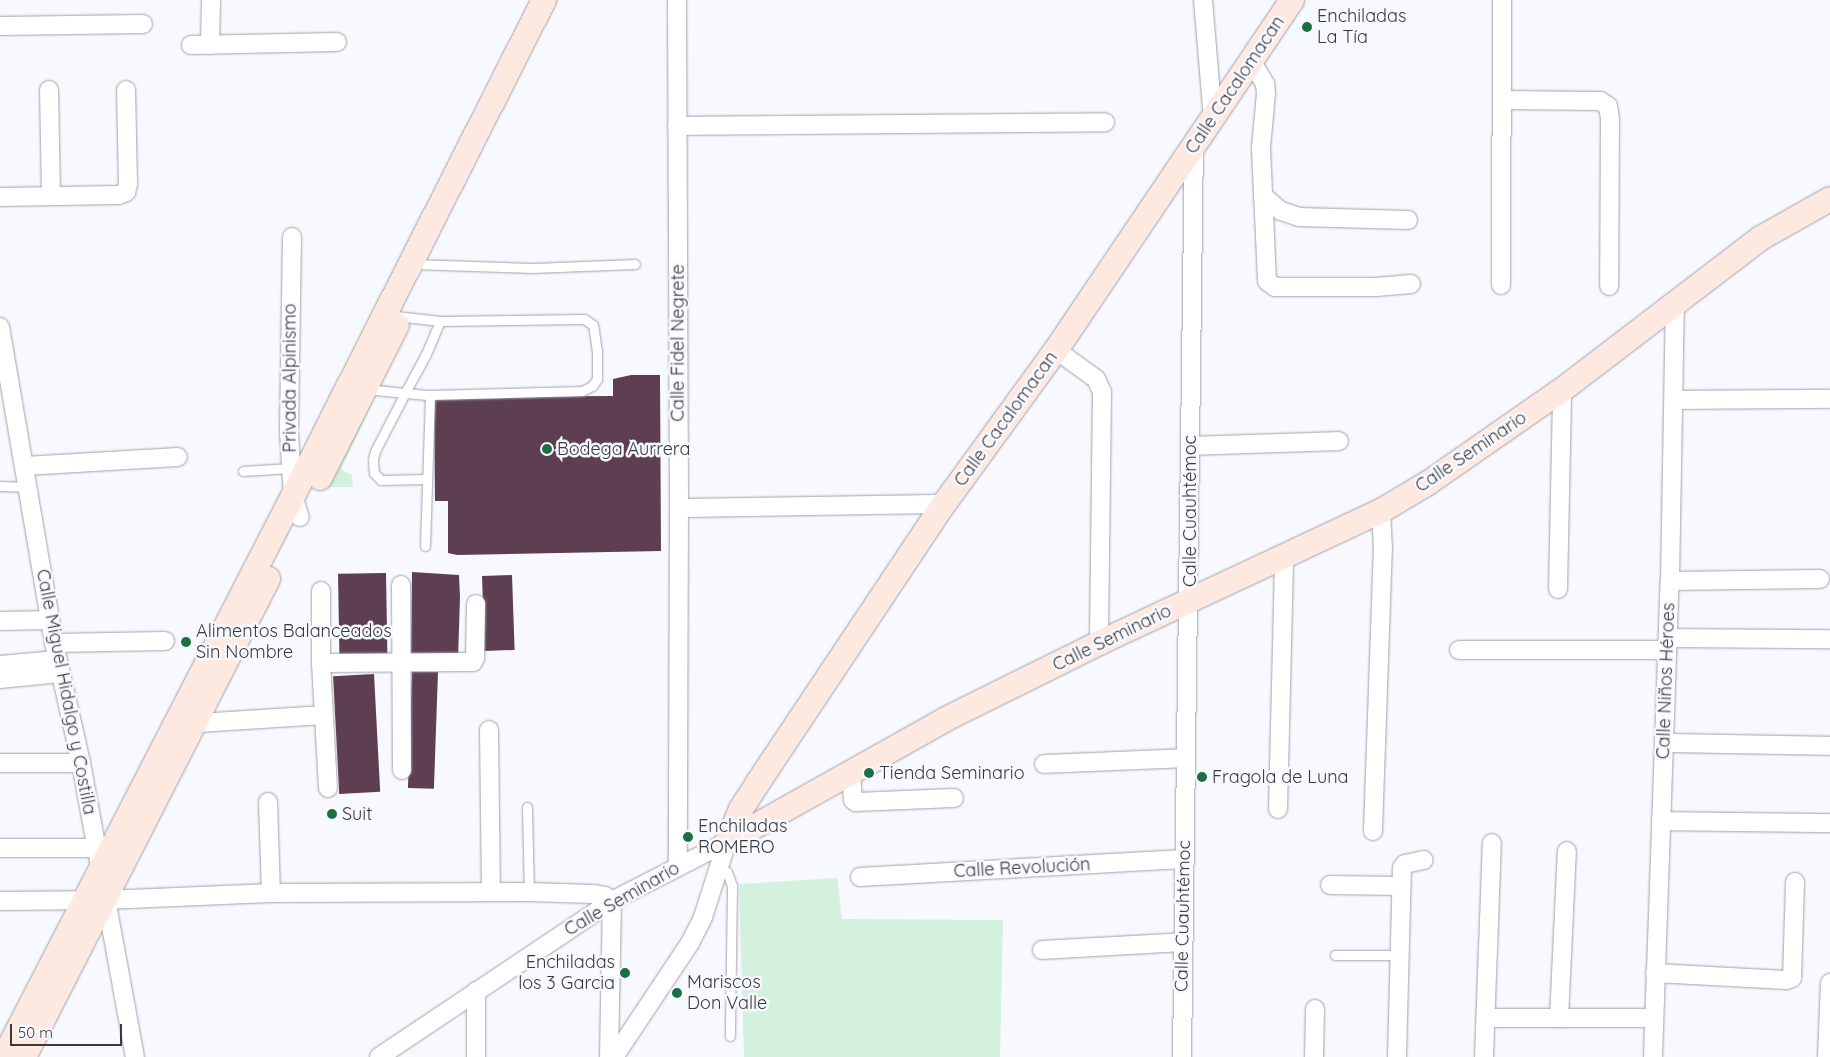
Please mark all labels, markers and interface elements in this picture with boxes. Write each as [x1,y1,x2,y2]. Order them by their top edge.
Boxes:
place label: Enchiladas La Tía [1317,6,1406,48]
street label: Calle Cacalomacan [1181,12,1289,158]
marker: Enchiladas La Tía [1301,21,1313,33]
street label: Calle Fidel Negrete [667,264,689,422]
street label: Privada Alpinismo [279,303,301,453]
street label: Calle Cacalomacan [950,347,1062,491]
street label: Calle Seminario [1411,407,1531,497]
street label: Calle Cuauhtémoc [1179,435,1201,587]
place label: Bodega Aurrera [557,438,690,460]
marker: Bodega Aurrera [541,443,553,455]
street label: Calle Miguel Hidalgo y Costilla [32,567,100,817]
street label: Calle Seminario [1049,600,1175,676]
street label: Calle Niños Héroes [1652,602,1680,760]
place label: Alimentos Balanceados Sin Nombre [196,621,392,664]
marker: Alimentos Balanceados Sin Nombre [180,636,192,648]
place label: Tienda Seminario [879,762,1025,784]
place label: Fragola de Luna [1212,766,1348,788]
marker: Tienda Seminario [863,767,875,779]
marker: Fragola de Luna [1196,771,1208,783]
place label: Suit [342,803,372,825]
marker: Suit [326,808,338,820]
place label: Enchiladas ROMERO [698,816,787,859]
marker: Enchiladas ROMERO [682,831,694,843]
street label: Calle Cuauhtémoc [1171,840,1195,992]
street label: Calle Revolución [953,854,1091,882]
street label: Calle Seminario [561,857,683,941]
place label: Enchiladas los 3 Garcia [518,952,615,994]
marker: Enchiladas los 3 Garcia [619,967,631,979]
place label: Mariscos Don Valle [687,972,767,1014]
marker: Mariscos Don Valle [671,987,683,999]
scale bar [12,1014,125,1046]
text: 50 m [18,1023,53,1042]

